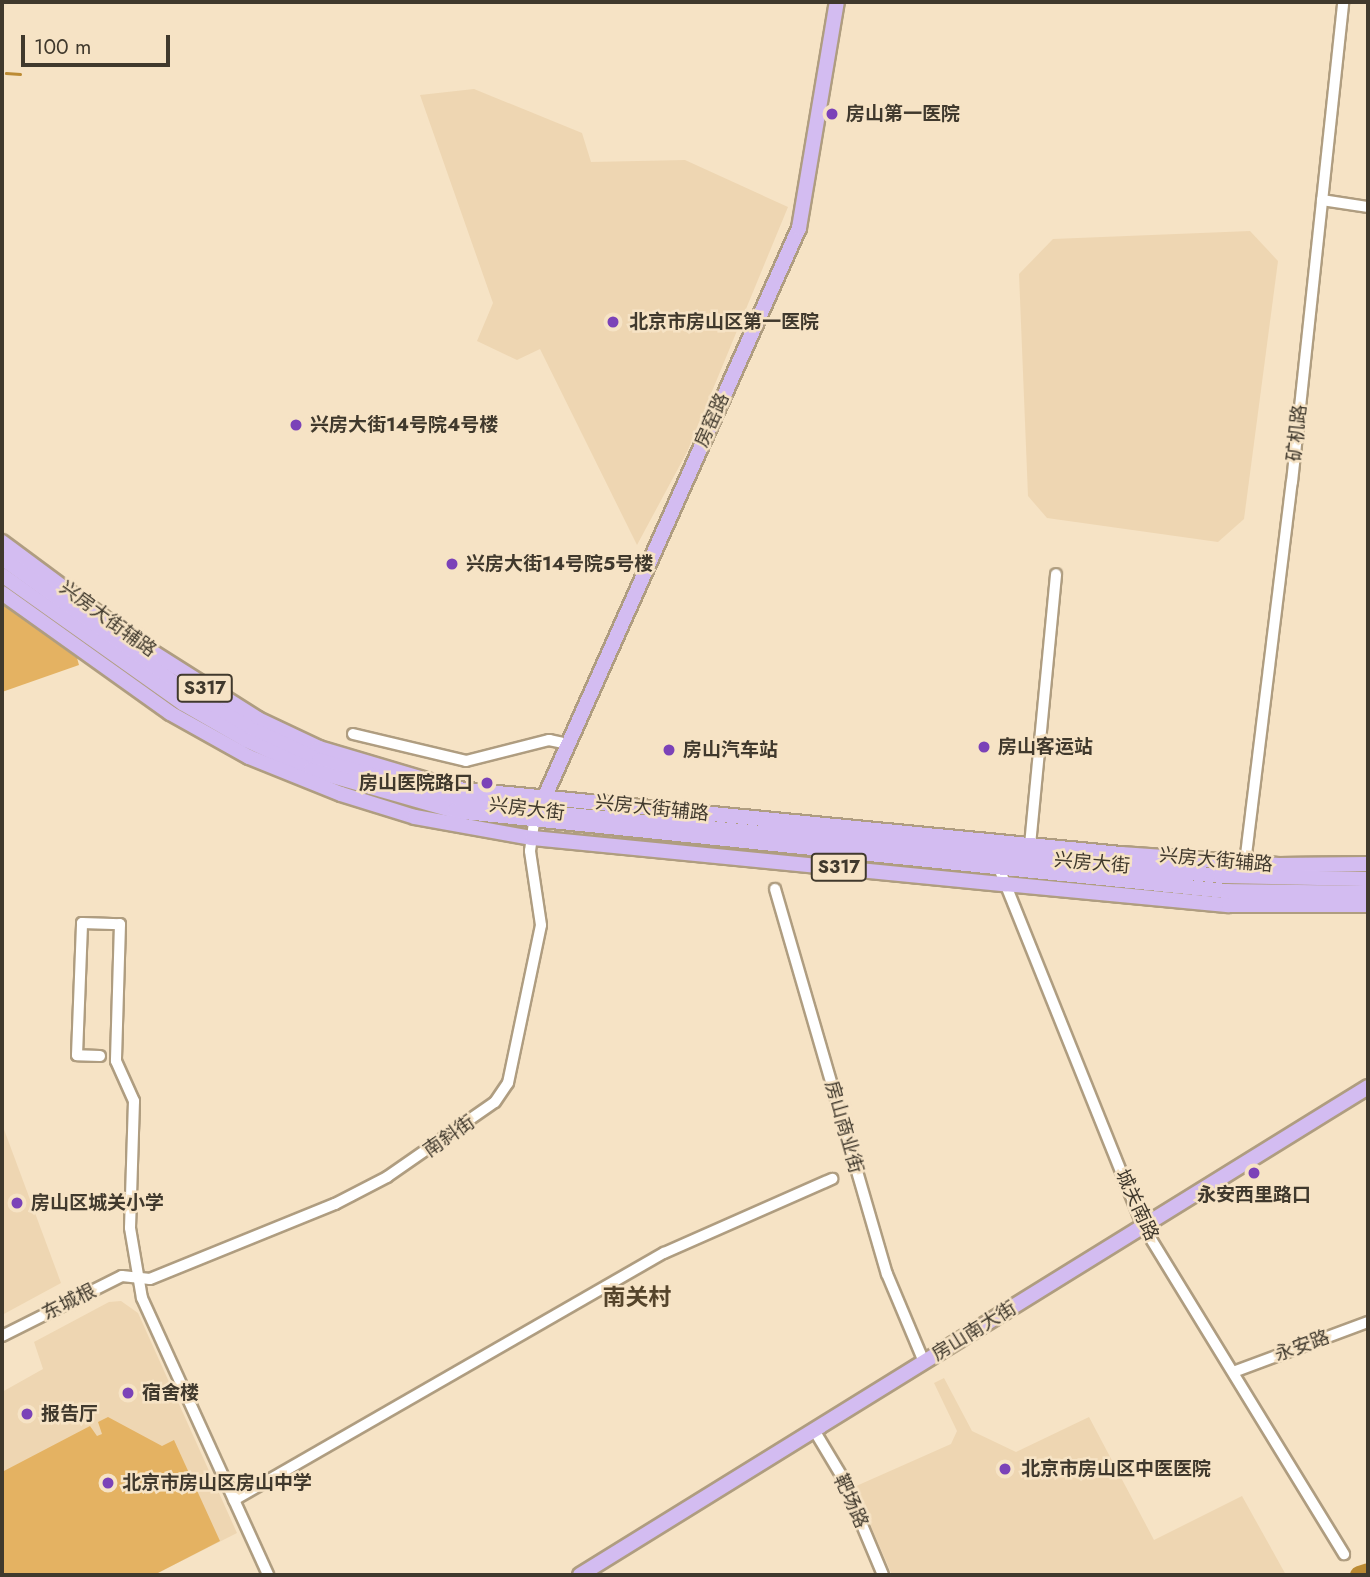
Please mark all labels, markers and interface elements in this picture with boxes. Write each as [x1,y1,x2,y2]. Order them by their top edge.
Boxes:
scale bar [24,21,173,65]
text: 100 m [34,32,91,62]
place label: 房山第一医院 [846,103,960,125]
marker: 房山第一医院 [824,106,840,122]
place label: 北京市房山区第一医院 [629,311,819,333]
marker: 北京市房山区第一医院 [603,312,623,332]
street label: 房窑路 [690,389,734,451]
street label: 矿机路 [1283,403,1311,463]
place label: 兴房大街14号院4号楼 [310,414,498,436]
marker: 兴房大街14号院4号楼 [288,417,304,433]
place label: 兴房大街14号院5号楼 [466,553,653,575]
marker: 兴房大街14号院5号楼 [444,556,460,572]
street label: 兴房大街辅路 [55,576,161,662]
road number: S317 [175,674,235,702]
place label: 房山客运站 [998,736,1093,758]
place label: 房山汽车站 [683,739,778,761]
marker: 房山客运站 [976,739,992,755]
marker: 房山汽车站 [661,742,677,758]
place label: 房山医院路口 [359,772,473,794]
marker: 房山医院路口 [479,775,495,791]
street label: 兴房大街辅路 [594,791,710,825]
street label: 兴房大街 [488,793,566,825]
street label: 兴房大街辅路 [1158,844,1274,876]
street label: 兴房大街 [1053,848,1131,878]
road number: S317 [809,852,869,882]
street label: 房山商业街 [820,1078,868,1176]
street label: 南斜街 [419,1110,479,1162]
marker: 永安西里路口 [1246,1165,1262,1181]
street label: 城关南路 [1111,1166,1163,1244]
place label: 永安西里路口 [1197,1184,1311,1206]
place label: 房山区城关小学 [31,1192,164,1214]
marker: 房山区城关小学 [9,1195,25,1211]
street label: 东城根 [38,1279,100,1325]
district label: 南关村 [603,1283,671,1311]
street label: 房山南大街 [928,1296,1020,1366]
street label: 永安路 [1271,1326,1333,1366]
place label: 宿舍楼 [142,1382,199,1404]
marker: 宿舍楼 [120,1385,136,1401]
place label: 报告厅 [41,1403,98,1425]
marker: 报告厅 [19,1406,35,1422]
place label: 北京市房山区中医医院 [1021,1458,1211,1480]
marker: 北京市房山区中医医院 [995,1459,1015,1479]
street label: 靶场路 [829,1470,873,1532]
place label: 北京市房山区房山中学 [122,1472,312,1494]
marker: 北京市房山区房山中学 [100,1475,116,1491]

